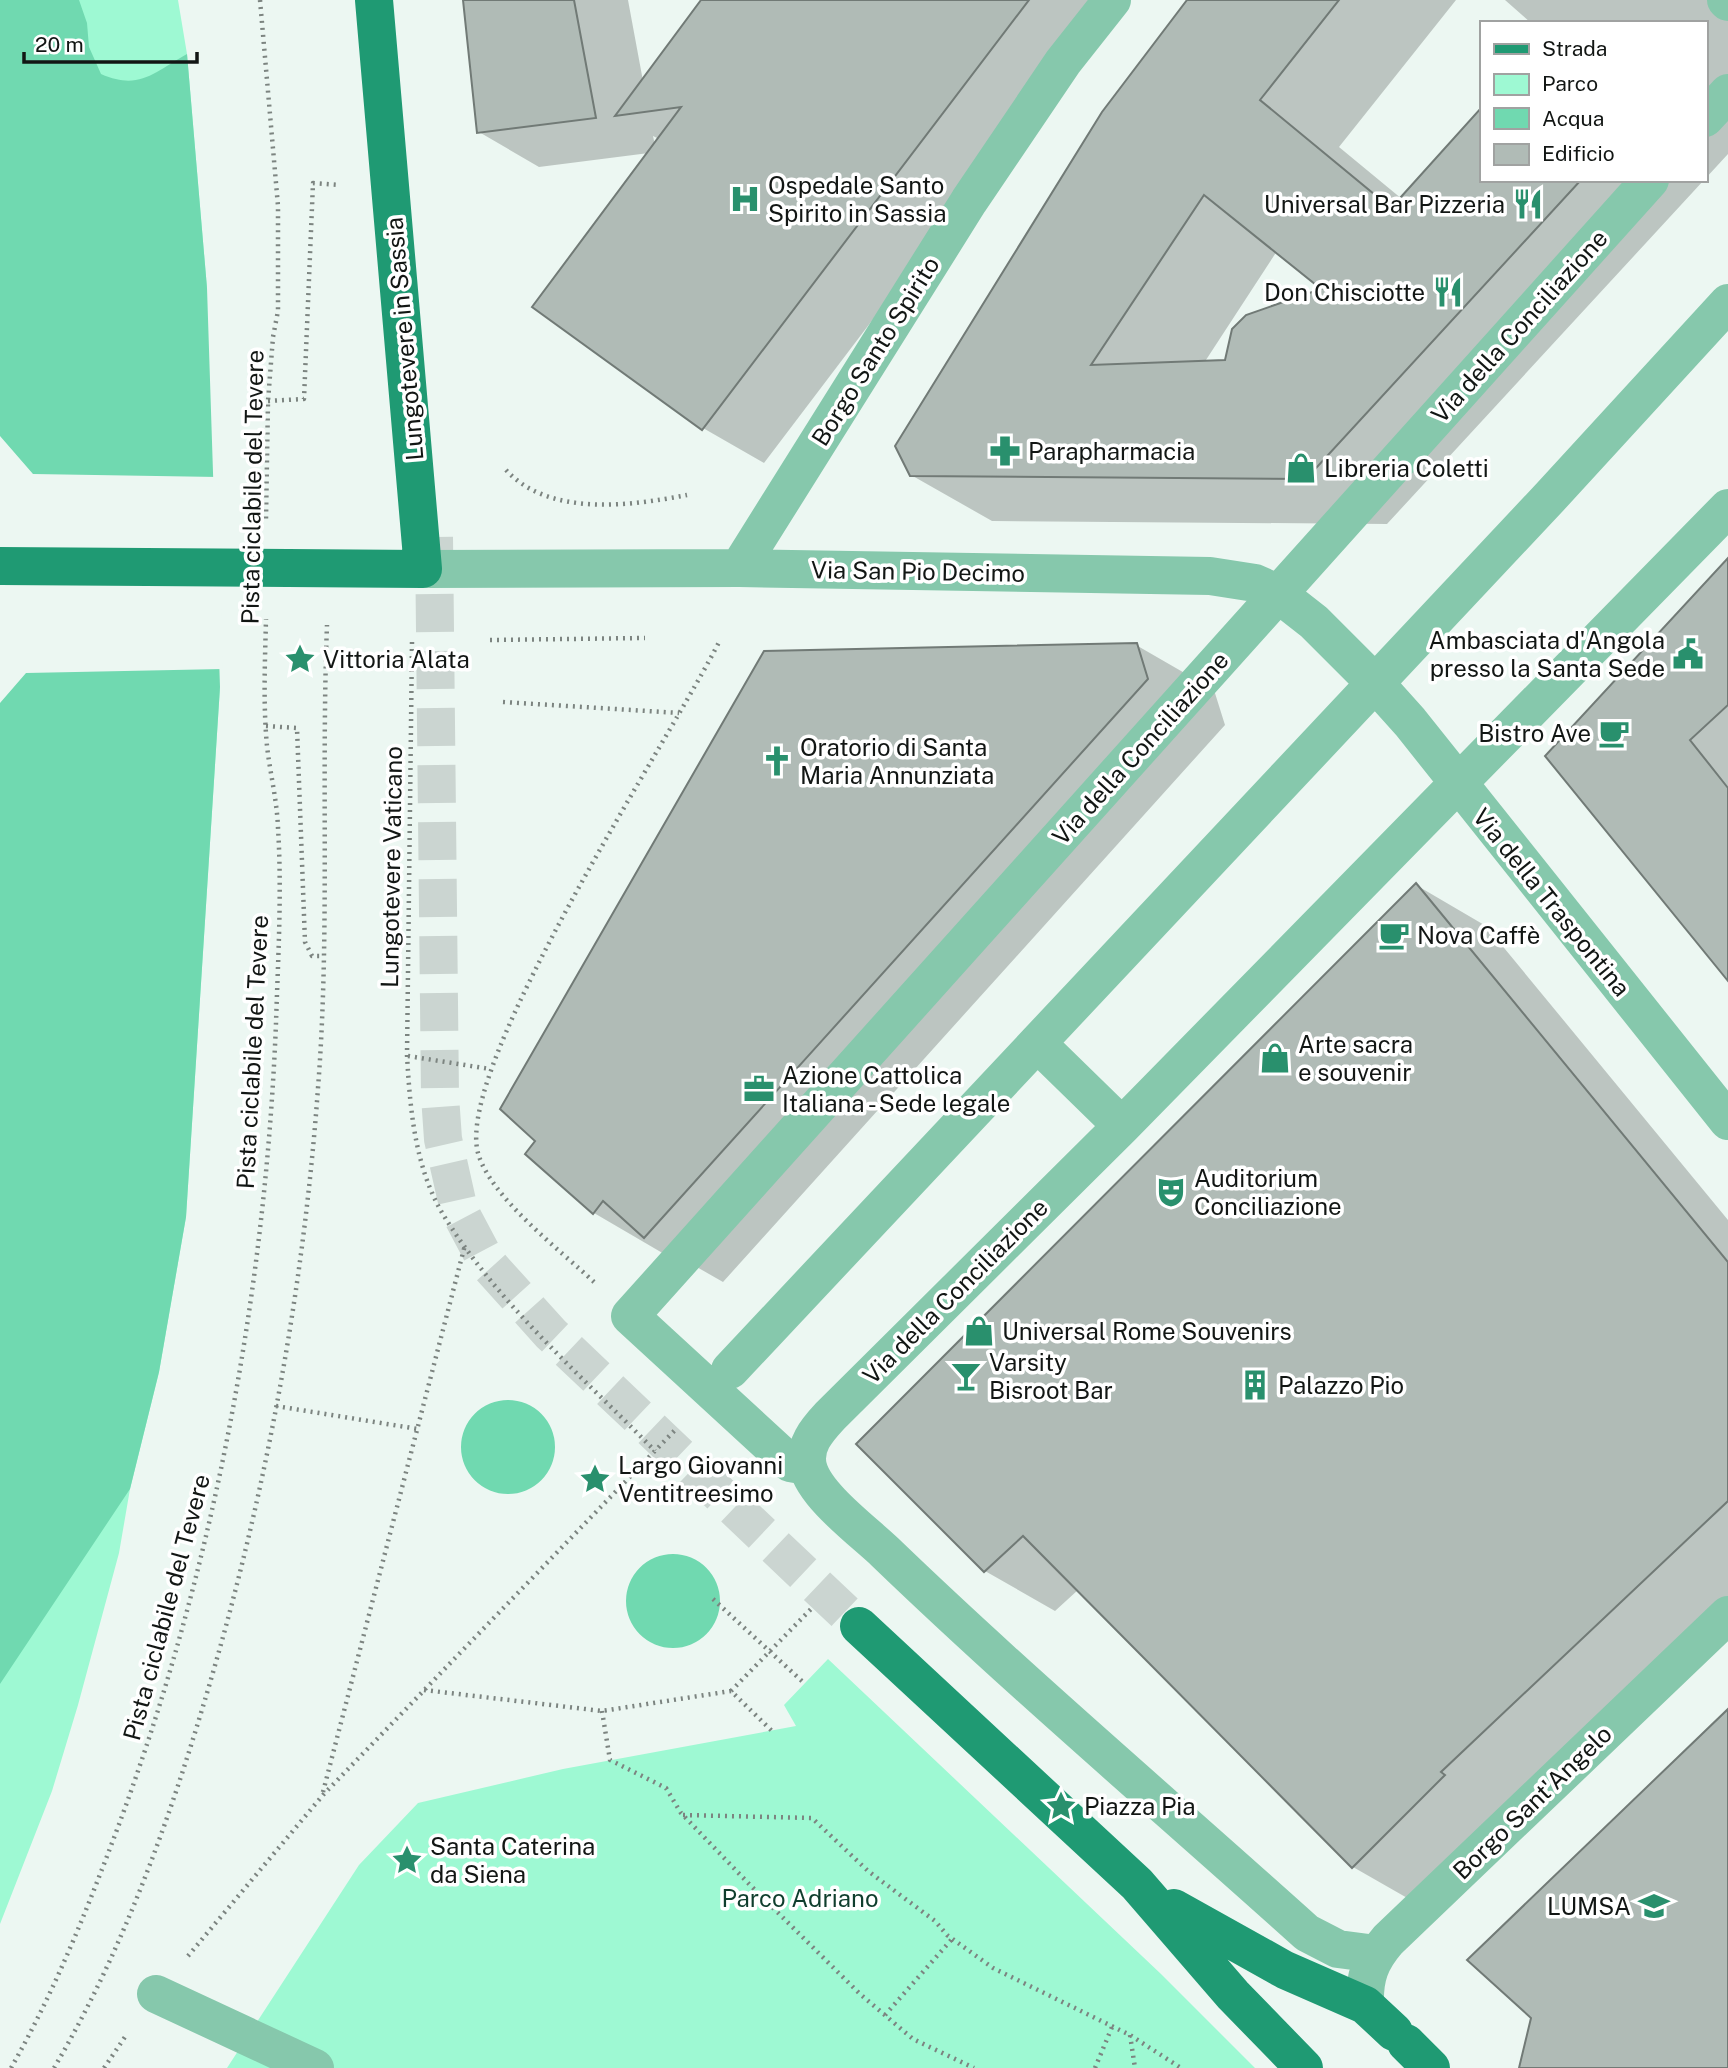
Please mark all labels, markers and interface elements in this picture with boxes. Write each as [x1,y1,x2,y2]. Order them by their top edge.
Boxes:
scale bar [24,21,198,65]
legend [1480,21,1707,182]
text: 20 m [35,32,84,57]
text: Strada [1542,36,1607,61]
text: Parco [1542,71,1598,96]
text: Acqua [1542,106,1604,131]
text: Edificio [1542,141,1615,166]
place label: Ospedale Santo Spirito in Sassia [768,171,946,227]
hospital icon: Ospedale Santo Spirito in Sassia [728,182,762,216]
restaurant icon: Universal Bar Pizzeria [1511,187,1545,221]
place label: Universal Bar Pizzeria [1264,190,1505,218]
street label: Lungotevere in Sassia [379,216,429,462]
street label: Via della Conciliazione [1425,224,1613,428]
street label: Borgo Santo Spirito [805,251,945,451]
restaurant icon: Don Chisciotte [1431,275,1465,309]
place label: Don Chisciotte [1264,278,1425,306]
street label: Pista ciclabile del Tevere [236,350,268,624]
pharmacy icon: Parapharmacia [988,434,1022,468]
place label: Parapharmacia [1028,437,1195,465]
shop icon: Libreria Coletti [1284,451,1318,485]
place label: Libreria Coletti [1324,454,1489,482]
street label: Via San Pio Decimo [811,555,1025,587]
place label: Ambasciata d'Angola presso la Santa Sede [1429,626,1665,682]
public building icon: Ambasciata d'Angola presso la Santa Sede [1671,637,1705,671]
place icon: Vittoria Alata [283,642,317,676]
place label: Vittoria Alata [323,645,470,673]
street label: Via della Conciliazione [1046,646,1234,850]
cafe icon: Bistro Ave [1597,716,1631,750]
place label: Bistro Ave [1478,719,1591,747]
place label: Oratorio di Santa Maria Annunziata [800,733,994,789]
church icon: Oratorio di Santa Maria Annunziata [760,744,794,778]
street label: Lungotevere Vaticano [375,746,407,988]
street label: Via della Traspontina [1468,803,1636,1001]
street label: Pista ciclabile del Tevere [231,914,273,1190]
cafe icon: Nova Caffè [1377,918,1411,952]
place label: Nova Caffè [1417,921,1540,949]
place label: Arte sacra e souvenir [1298,1030,1413,1086]
shop icon: Arte sacra e souvenir [1258,1041,1292,1075]
place label: Azione Cattolica Italiana - Sede legale [782,1061,1010,1117]
office icon: Azione Cattolica Italiana - Sede legale [742,1072,776,1106]
place label: Auditorium Conciliazione [1194,1164,1342,1220]
theatre icon: Auditorium Conciliazione [1154,1175,1188,1209]
street label: Via della Conciliazione [857,1193,1053,1389]
shop icon: Universal Rome Souvenirs [962,1314,996,1348]
place label: Universal Rome Souvenirs [1002,1317,1292,1345]
place label: Varsity Bisroot Bar [989,1348,1113,1404]
bar icon: Varsity Bisroot Bar [949,1359,983,1393]
building icon: Palazzo Pio [1238,1368,1272,1402]
place label: Palazzo Pio [1278,1371,1404,1399]
place label: Largo Giovanni Ventitreesimo [618,1451,783,1507]
place icon: Largo Giovanni Ventitreesimo [578,1462,612,1496]
street label: Pista ciclabile del Tevere [117,1471,215,1743]
street label: Borgo Sant'Angelo [1447,1719,1617,1885]
place icon: Piazza Pia [1044,1789,1078,1823]
place label: Piazza Pia [1084,1792,1195,1820]
place label: Santa Caterina da Siena [430,1832,595,1888]
place icon: Santa Caterina da Siena [390,1843,424,1877]
park label: Parco Adriano [722,1884,878,1912]
school or university icon: LUMSA [1637,1889,1671,1923]
place label: LUMSA [1547,1892,1631,1920]

